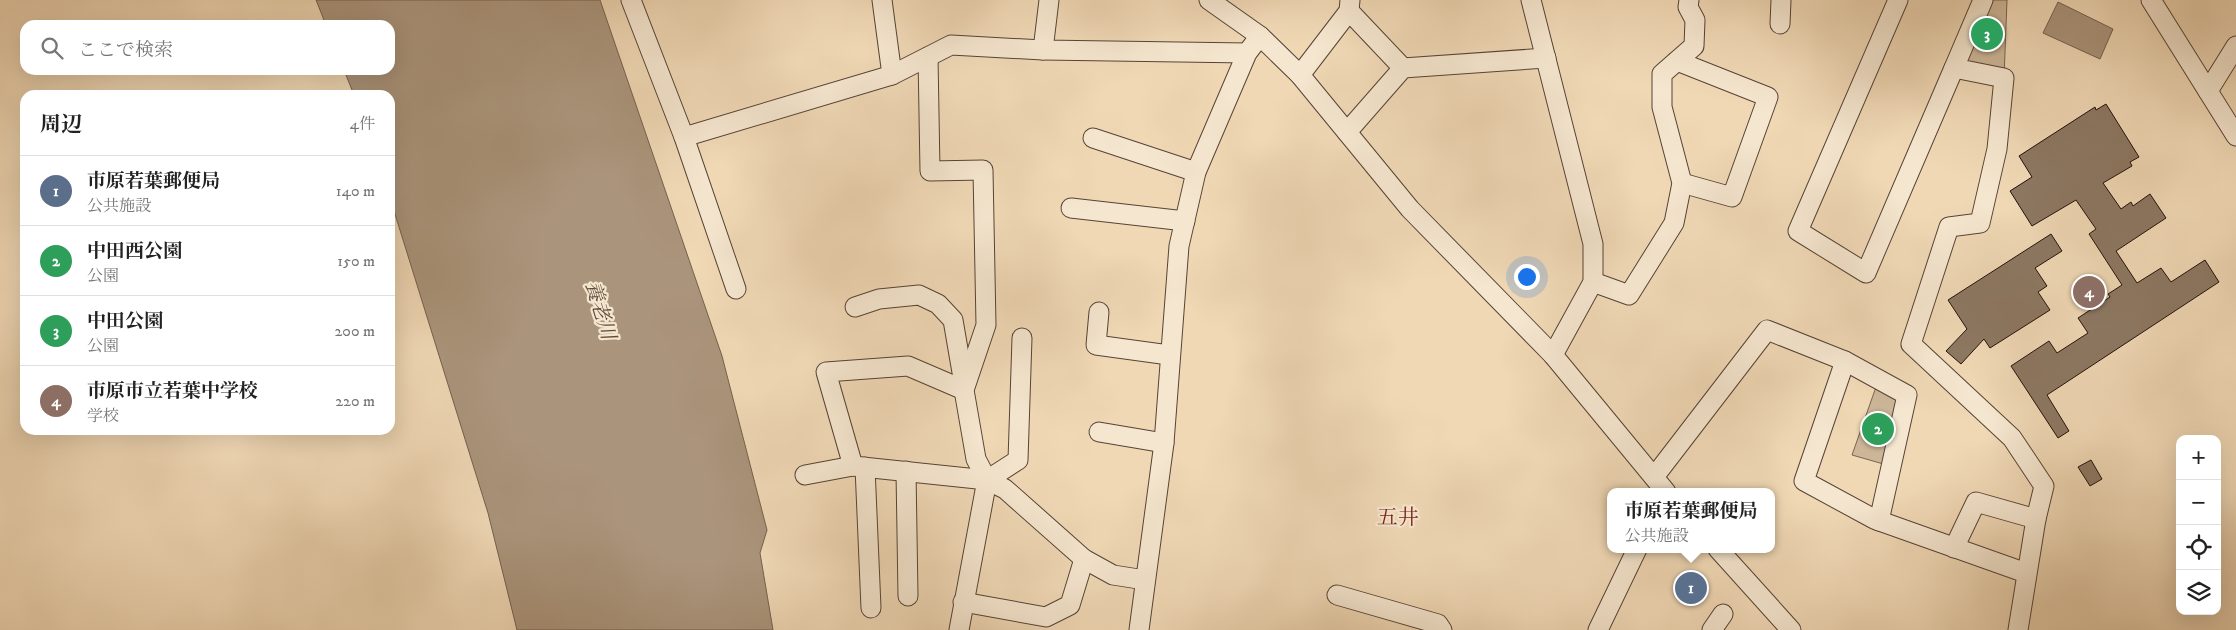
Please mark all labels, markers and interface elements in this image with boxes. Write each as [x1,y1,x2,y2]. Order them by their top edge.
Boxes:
pin: 3 [1971,15,2003,53]
search box [20,20,395,75]
icon: search [38,34,66,62]
text: ここで検索 [78,39,173,62]
text: 周辺 [40,112,82,138]
text: 4件 [350,114,375,134]
text: 市原若葉郵便局 [87,170,220,193]
text: 1 [53,181,59,201]
text: 140 m [336,181,375,201]
text: 公共施設 [87,196,151,216]
text: 中田西公園 [87,240,182,263]
text: 2 [52,251,60,271]
text: 150 m [337,251,375,271]
your location [1514,264,1540,290]
text: 公園 [87,266,119,286]
pin: 4 [2073,273,2105,311]
water label: 養老川 [579,278,621,345]
text: 中田公園 [87,310,163,333]
text: 3 [53,321,59,341]
text: 200 m [334,321,375,341]
text: 公園 [87,336,119,356]
text: 市原市立若葉中学校 [87,380,258,403]
text: 4 [51,391,61,411]
text: 220 m [335,391,375,411]
text: 学校 [87,406,119,426]
pin: 2 [1862,410,1894,448]
map controls [2176,435,2221,615]
button: + [2176,435,2221,480]
button: − [2176,480,2221,525]
popup [1607,488,1775,553]
text: 市原若葉郵便局 [1624,500,1758,523]
district label: 五井 [1377,505,1419,531]
button: locate [2176,525,2221,570]
text: 公共施設 [1624,526,1689,546]
pin: 1 [1675,569,1707,607]
button: layers [2176,570,2221,615]

